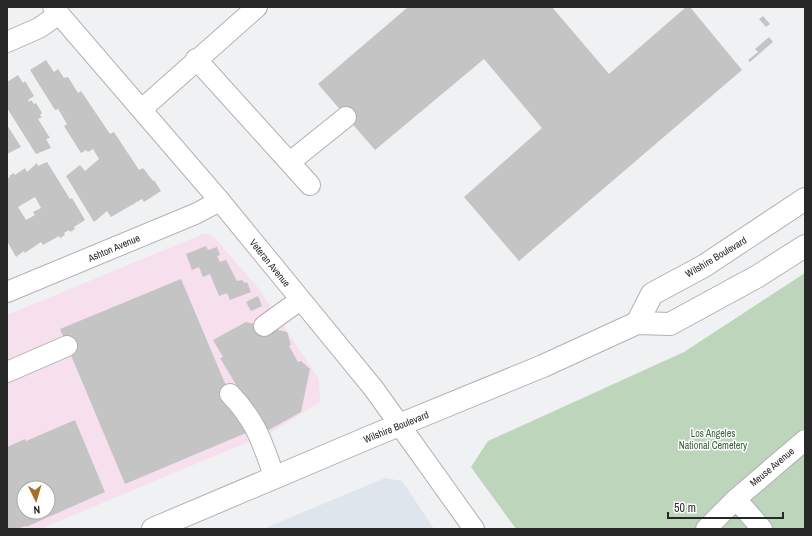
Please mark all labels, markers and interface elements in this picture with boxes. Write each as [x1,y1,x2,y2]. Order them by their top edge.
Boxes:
street label: Ashton Avenue [85,231,142,265]
street label: Wilshire Boulevard [683,234,749,280]
street label: Veteran Avenue [247,236,294,290]
street label: Wilshire Boulevard [361,408,431,446]
park label: Los Angeles National Cemetery [679,427,748,452]
street label: Meuse Avenue [747,444,797,489]
north arrow [16,480,56,520]
scale bar [668,494,783,520]
text: 50 m [674,500,696,516]
text: N [33,503,41,517]

